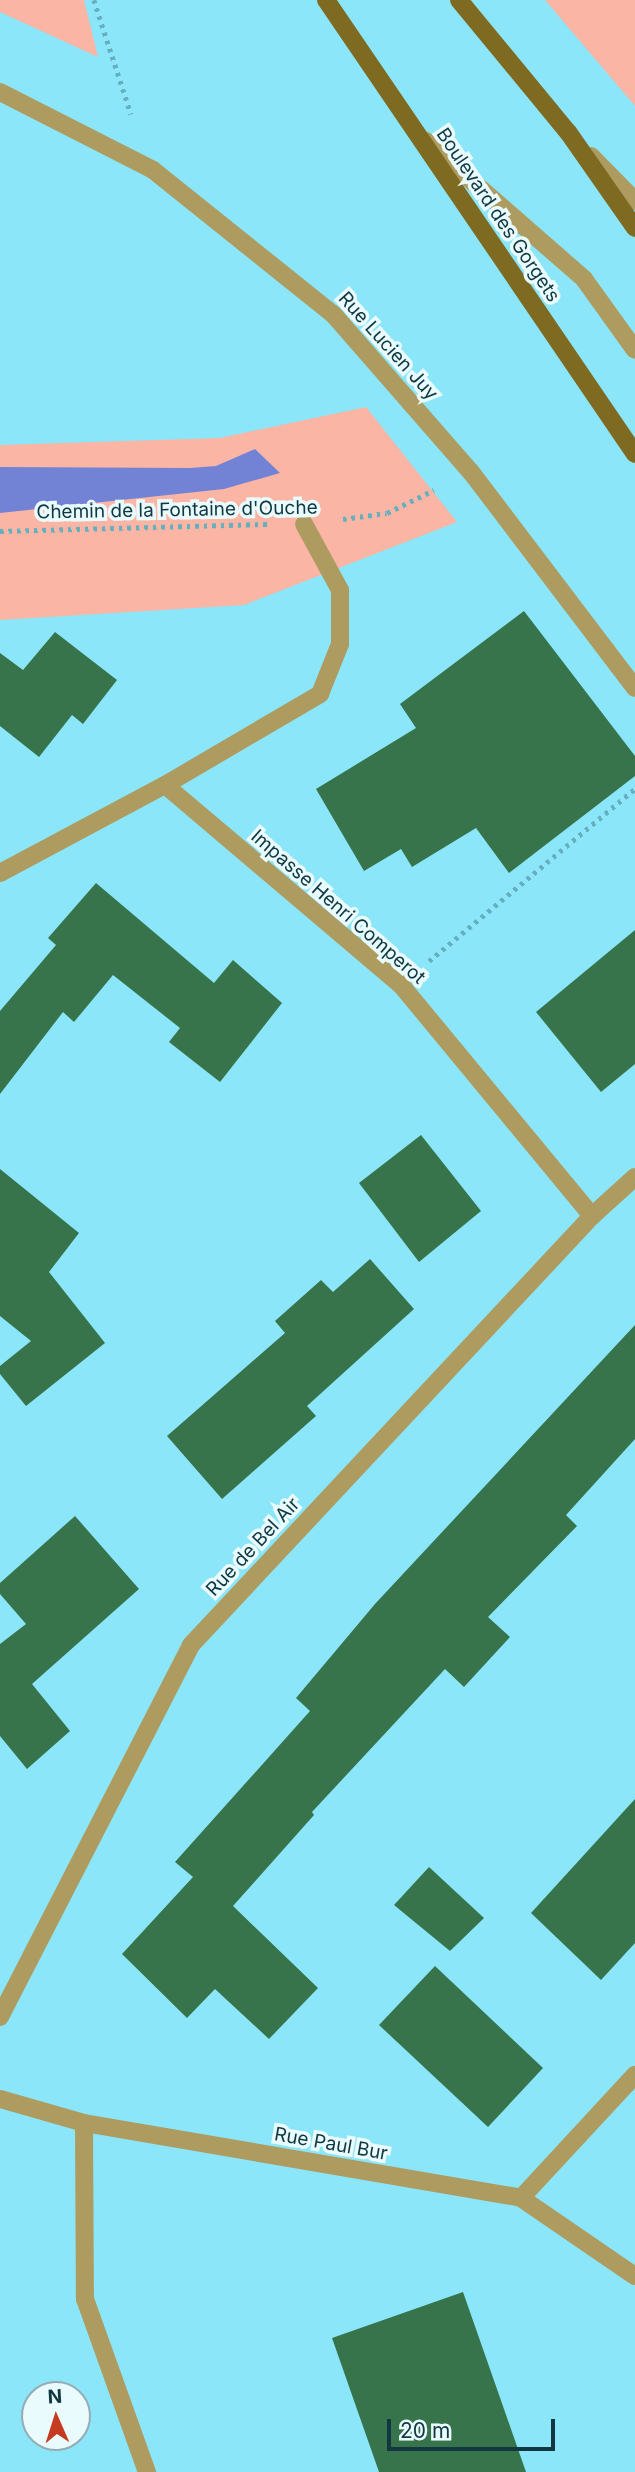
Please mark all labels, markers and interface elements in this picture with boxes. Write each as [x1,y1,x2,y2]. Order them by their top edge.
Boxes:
street label: Boulevard des Gorgets [431,124,565,306]
street label: Rue Lucien Juy [333,287,443,405]
street label: Chemin de la Fontaine d'Ouche [36,496,318,524]
street label: Impasse Henri Comperot [246,825,430,989]
street label: Rue de Bel Air [202,1493,304,1601]
street label: Rue Paul Bur [273,2123,389,2165]
north arrow [21,2381,91,2451]
text: N [47,2385,63,2408]
scale bar [390,2406,558,2450]
text: 20 m [400,2418,450,2443]

